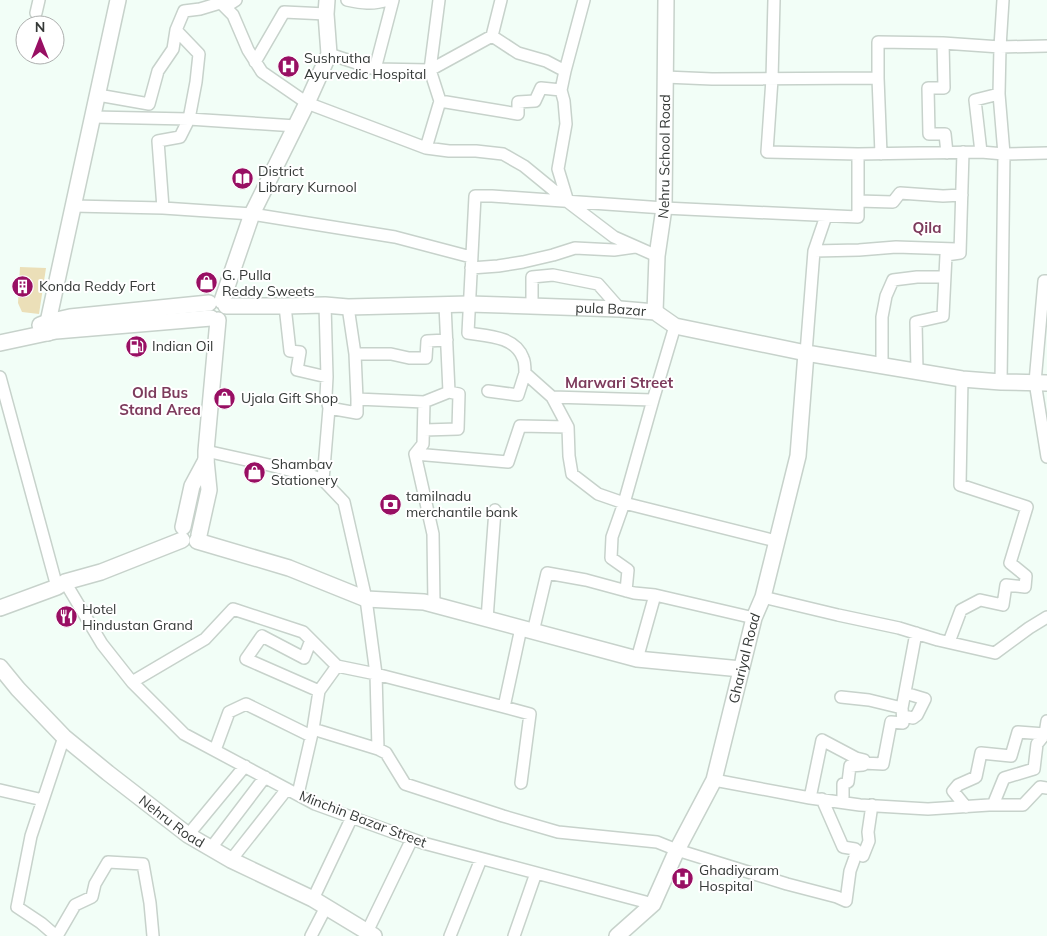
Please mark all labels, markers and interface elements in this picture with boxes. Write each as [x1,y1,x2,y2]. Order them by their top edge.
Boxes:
north arrow [15,15,65,65]
text: N [35,18,45,36]
place label: Sushrutha Ayurvedic Hospital [304,49,426,83]
hospital icon: Sushrutha Ayurvedic Hospital [276,54,300,78]
street label: Nehru School Road [654,94,674,220]
place label: District Library Kurnool [258,162,357,196]
library icon: District Library Kurnool [230,167,254,191]
district label: Qila [913,218,941,237]
place label: G. Pulla Reddy Sweets [222,266,315,300]
shop icon: G. Pulla Reddy Sweets [194,271,218,295]
building icon: Konda Reddy Fort [11,274,35,298]
place label: Konda Reddy Fort [39,277,155,295]
street label: pula Bazar [575,299,648,320]
fuel station icon: Indian Oil [124,334,148,358]
place label: Indian Oil [152,337,213,355]
district label: Marwari Street [565,373,673,392]
district label: Old Bus Stand Area [119,383,201,419]
shop icon: Ujala Gift Shop [213,386,237,410]
place label: Ujala Gift Shop [241,389,338,407]
place label: Shambav Stationery [271,455,339,489]
shop icon: Shambav Stationery [243,460,267,484]
place label: tamilnadu merchantile bank [406,487,518,521]
bank icon: tamilnadu merchantile bank [378,492,402,516]
place label: Hotel Hindustan Grand [82,600,193,634]
restaurant icon: Hotel Hindustan Grand [54,605,78,629]
street label: Ghariyal Road [724,610,764,705]
street label: Minchin Bazar Street [297,786,429,852]
street label: Nehru Road [135,791,208,852]
place label: Ghadiyaram Hospital [699,861,779,895]
hospital icon: Ghadiyaram Hospital [671,866,695,890]

